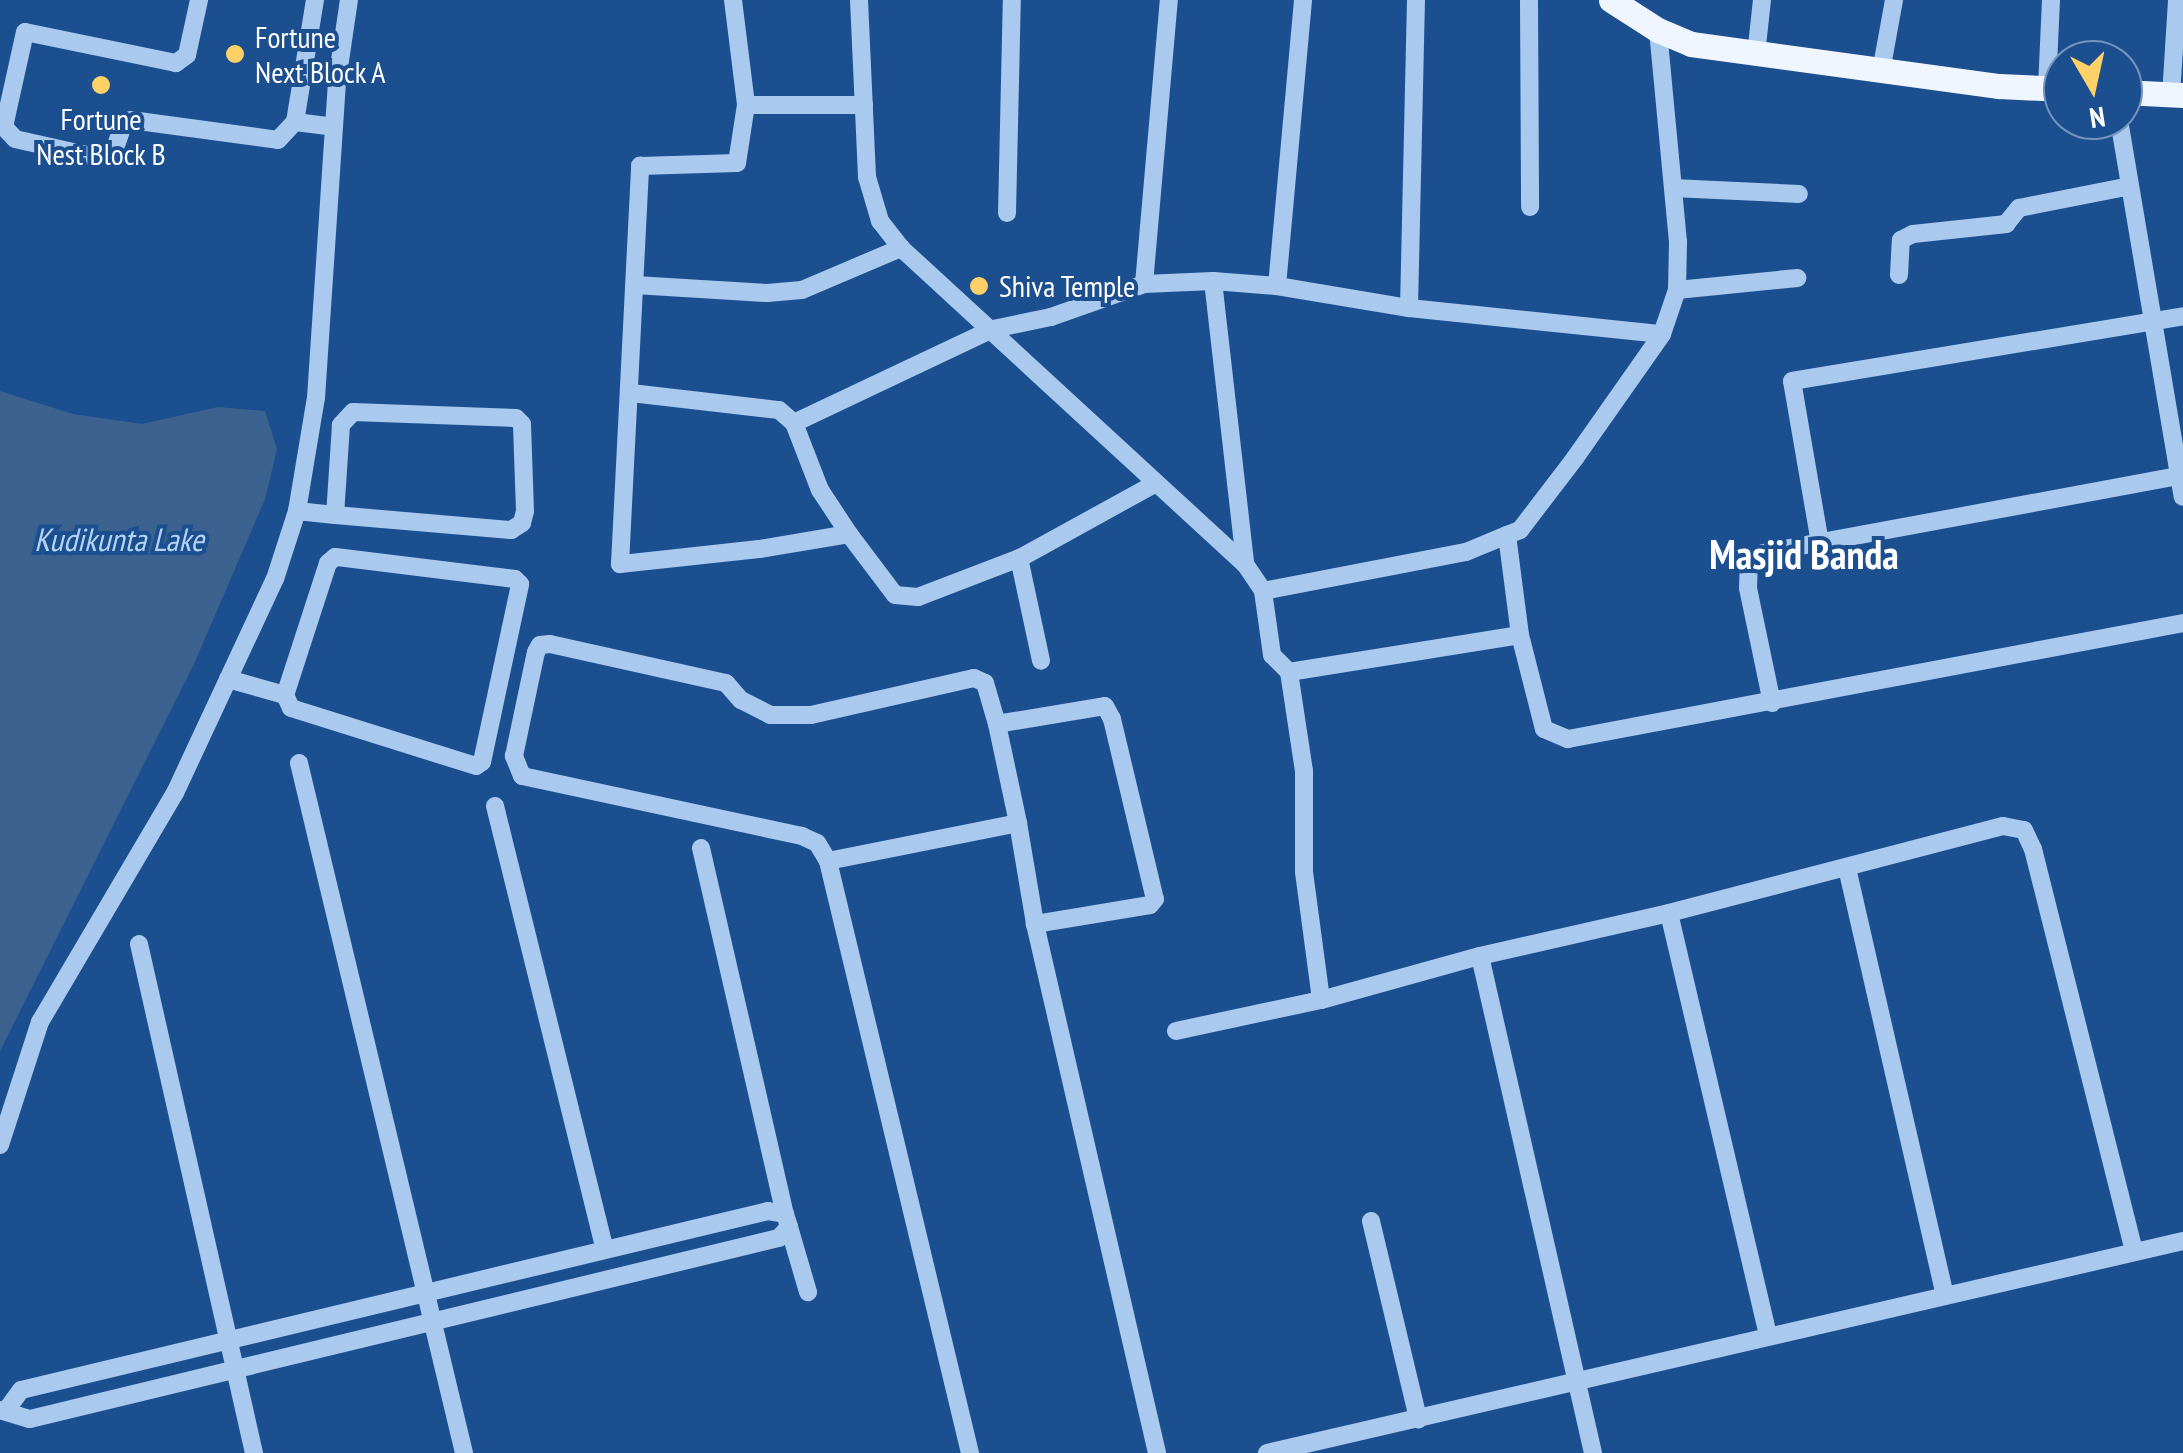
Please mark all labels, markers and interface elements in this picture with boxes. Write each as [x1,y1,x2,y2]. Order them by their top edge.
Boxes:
place label: Fortune Next Block A [255,19,387,90]
north arrow [2043,40,2143,140]
marker: Fortune Next Block A [224,43,246,65]
marker: Fortune Nest Block B [90,74,112,96]
text: N [2087,99,2108,138]
place label: Fortune Nest Block B [36,101,166,172]
place label: Shiva Temple [999,268,1136,304]
marker: Shiva Temple [968,275,990,297]
water label: Kudikunta Lake [34,520,204,558]
district label: Masjid Banda [1709,530,1899,578]

